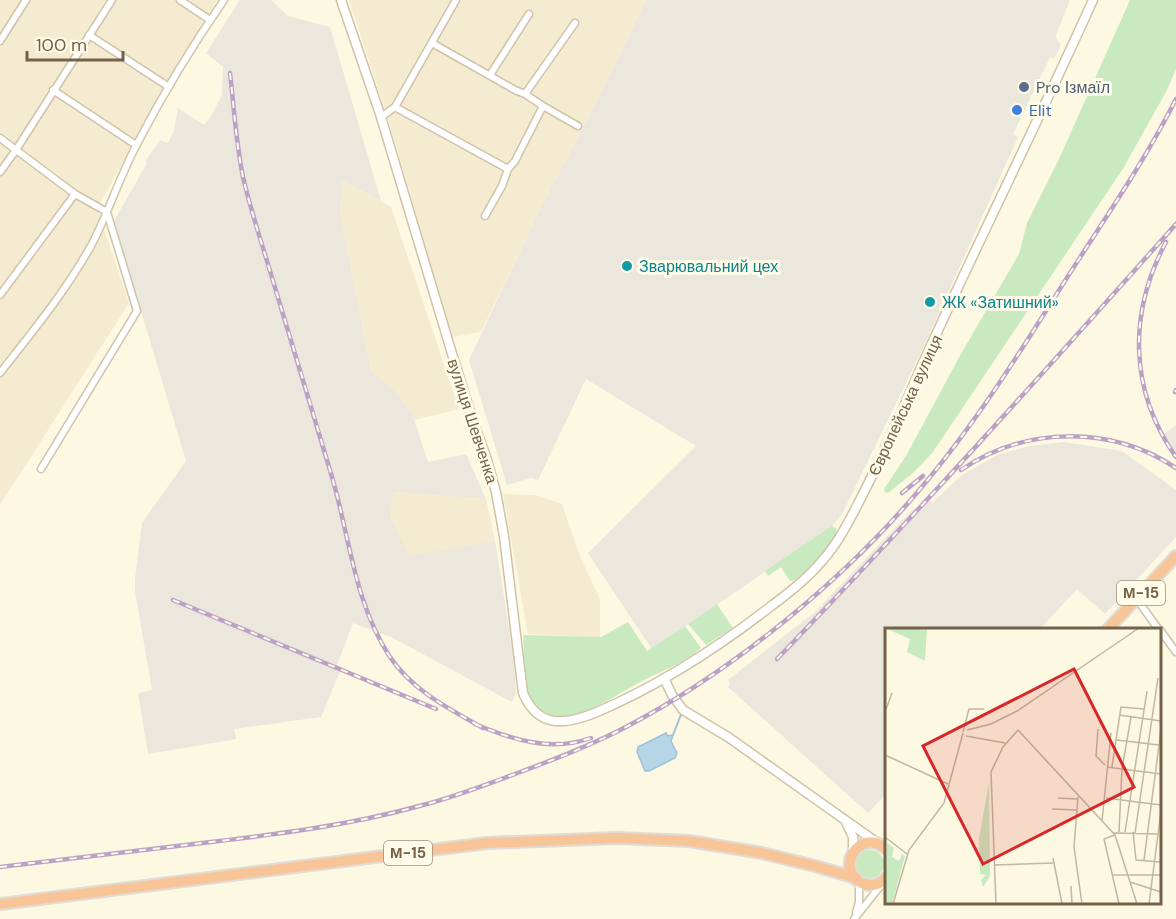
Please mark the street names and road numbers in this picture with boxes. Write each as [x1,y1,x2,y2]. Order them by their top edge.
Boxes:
street label: Європейська вулиця [864,331,947,479]
street label: вулиця Шевченка [442,356,503,486]
road number: М-15 [1117,581,1165,605]
road number: М-15 [384,841,432,865]

